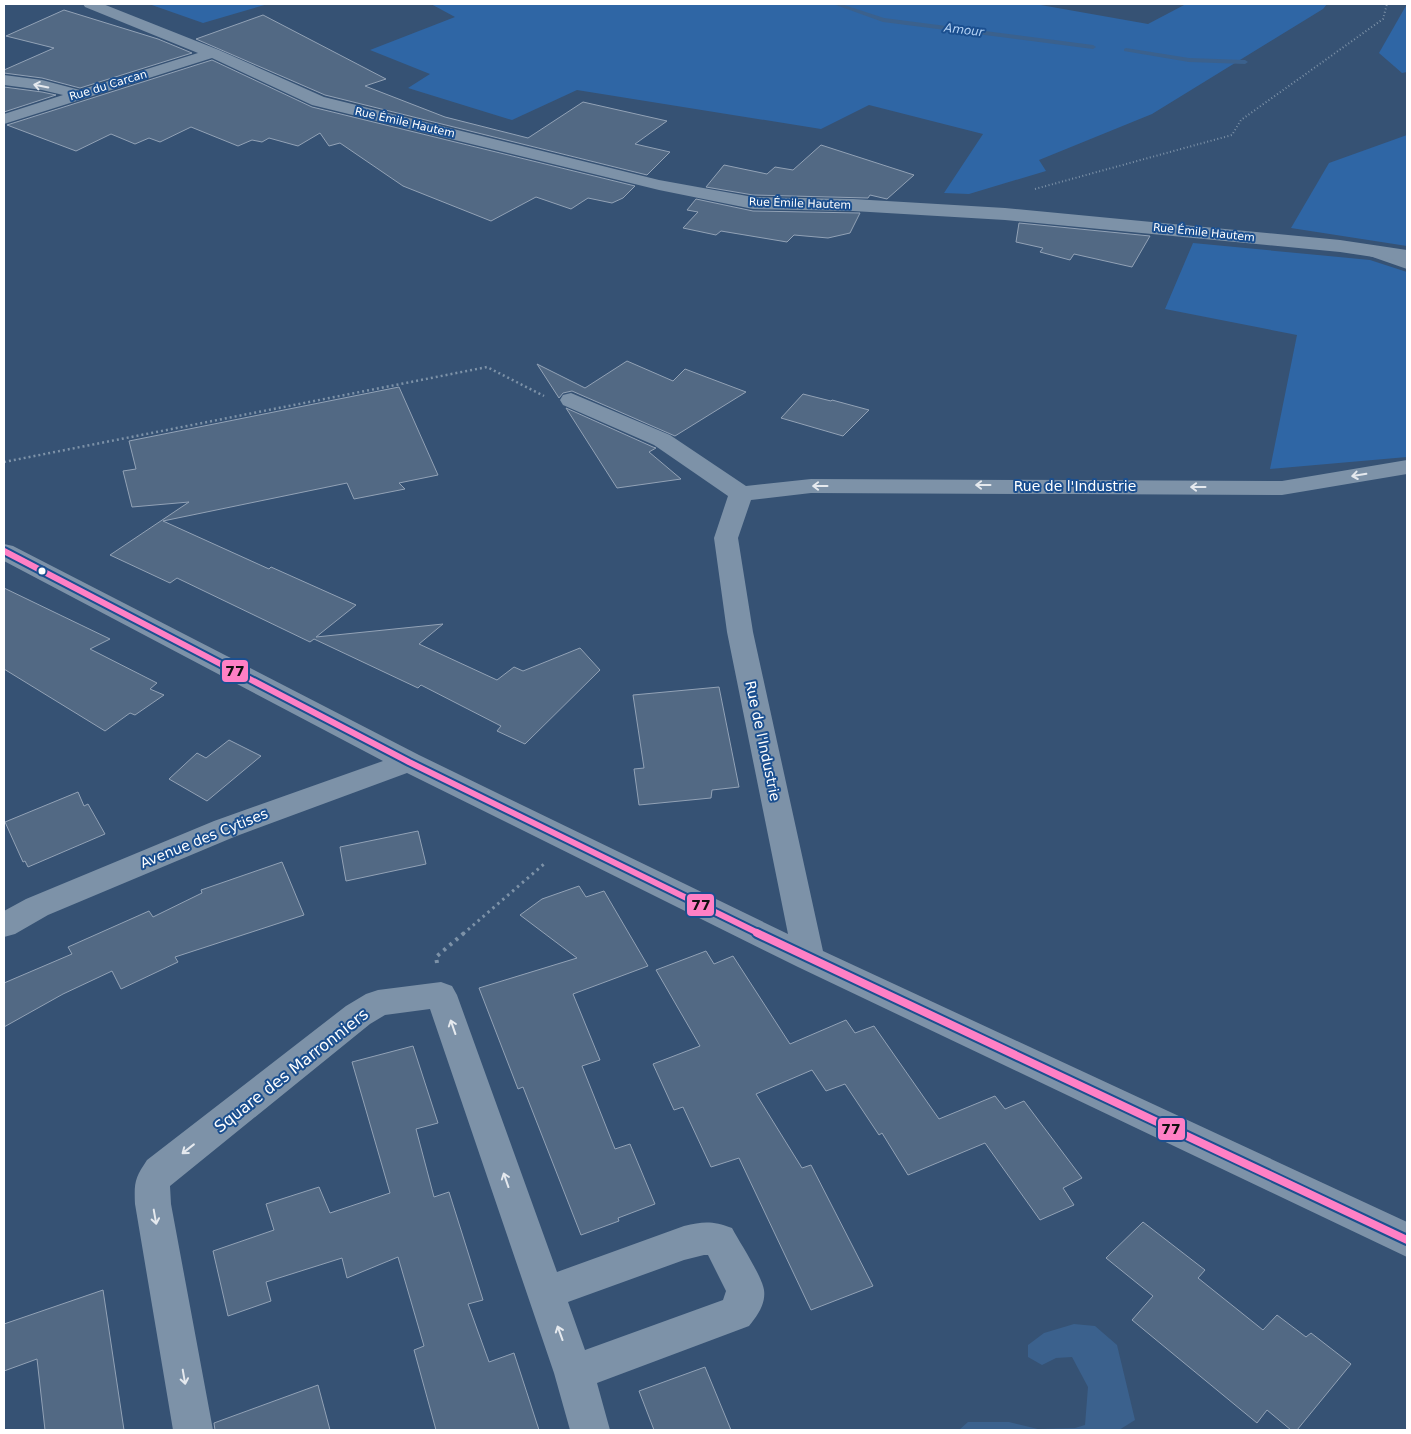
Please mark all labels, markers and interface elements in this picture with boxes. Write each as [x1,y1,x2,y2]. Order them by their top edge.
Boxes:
water label: Amour [942,21,986,40]
street label: Rue du Carcan [68,68,148,103]
one-way arrow [34,80,50,90]
street label: Rue Émile Hautem [354,105,456,140]
street label: Rue Émile Hautem [749,195,851,212]
street label: Rue Émile Hautem [1152,221,1255,244]
one-way arrow [1352,471,1368,481]
street label: Rue de l'Industrie [1014,478,1136,494]
one-way arrow [975,480,991,490]
one-way arrow [812,481,828,491]
one-way arrow [1190,482,1206,492]
unlabelled marker [37,566,47,576]
line badge: 77 [221,659,249,683]
text: 77 [225,663,245,679]
street label: Rue de l'Industrie [742,679,784,803]
street label: Avenue des Cytises [138,805,270,871]
line badge: 77 [686,893,715,917]
text: 77 [691,897,711,913]
street label: Square des Marronniers [210,1004,372,1136]
one-way arrow [448,1019,457,1035]
line badge: 77 [1157,1117,1186,1141]
text: 77 [1161,1121,1181,1137]
one-way arrow [182,1144,195,1155]
one-way arrow [501,1173,510,1188]
one-way arrow [151,1209,161,1225]
one-way arrow [555,1326,564,1342]
one-way arrow [179,1369,189,1385]

